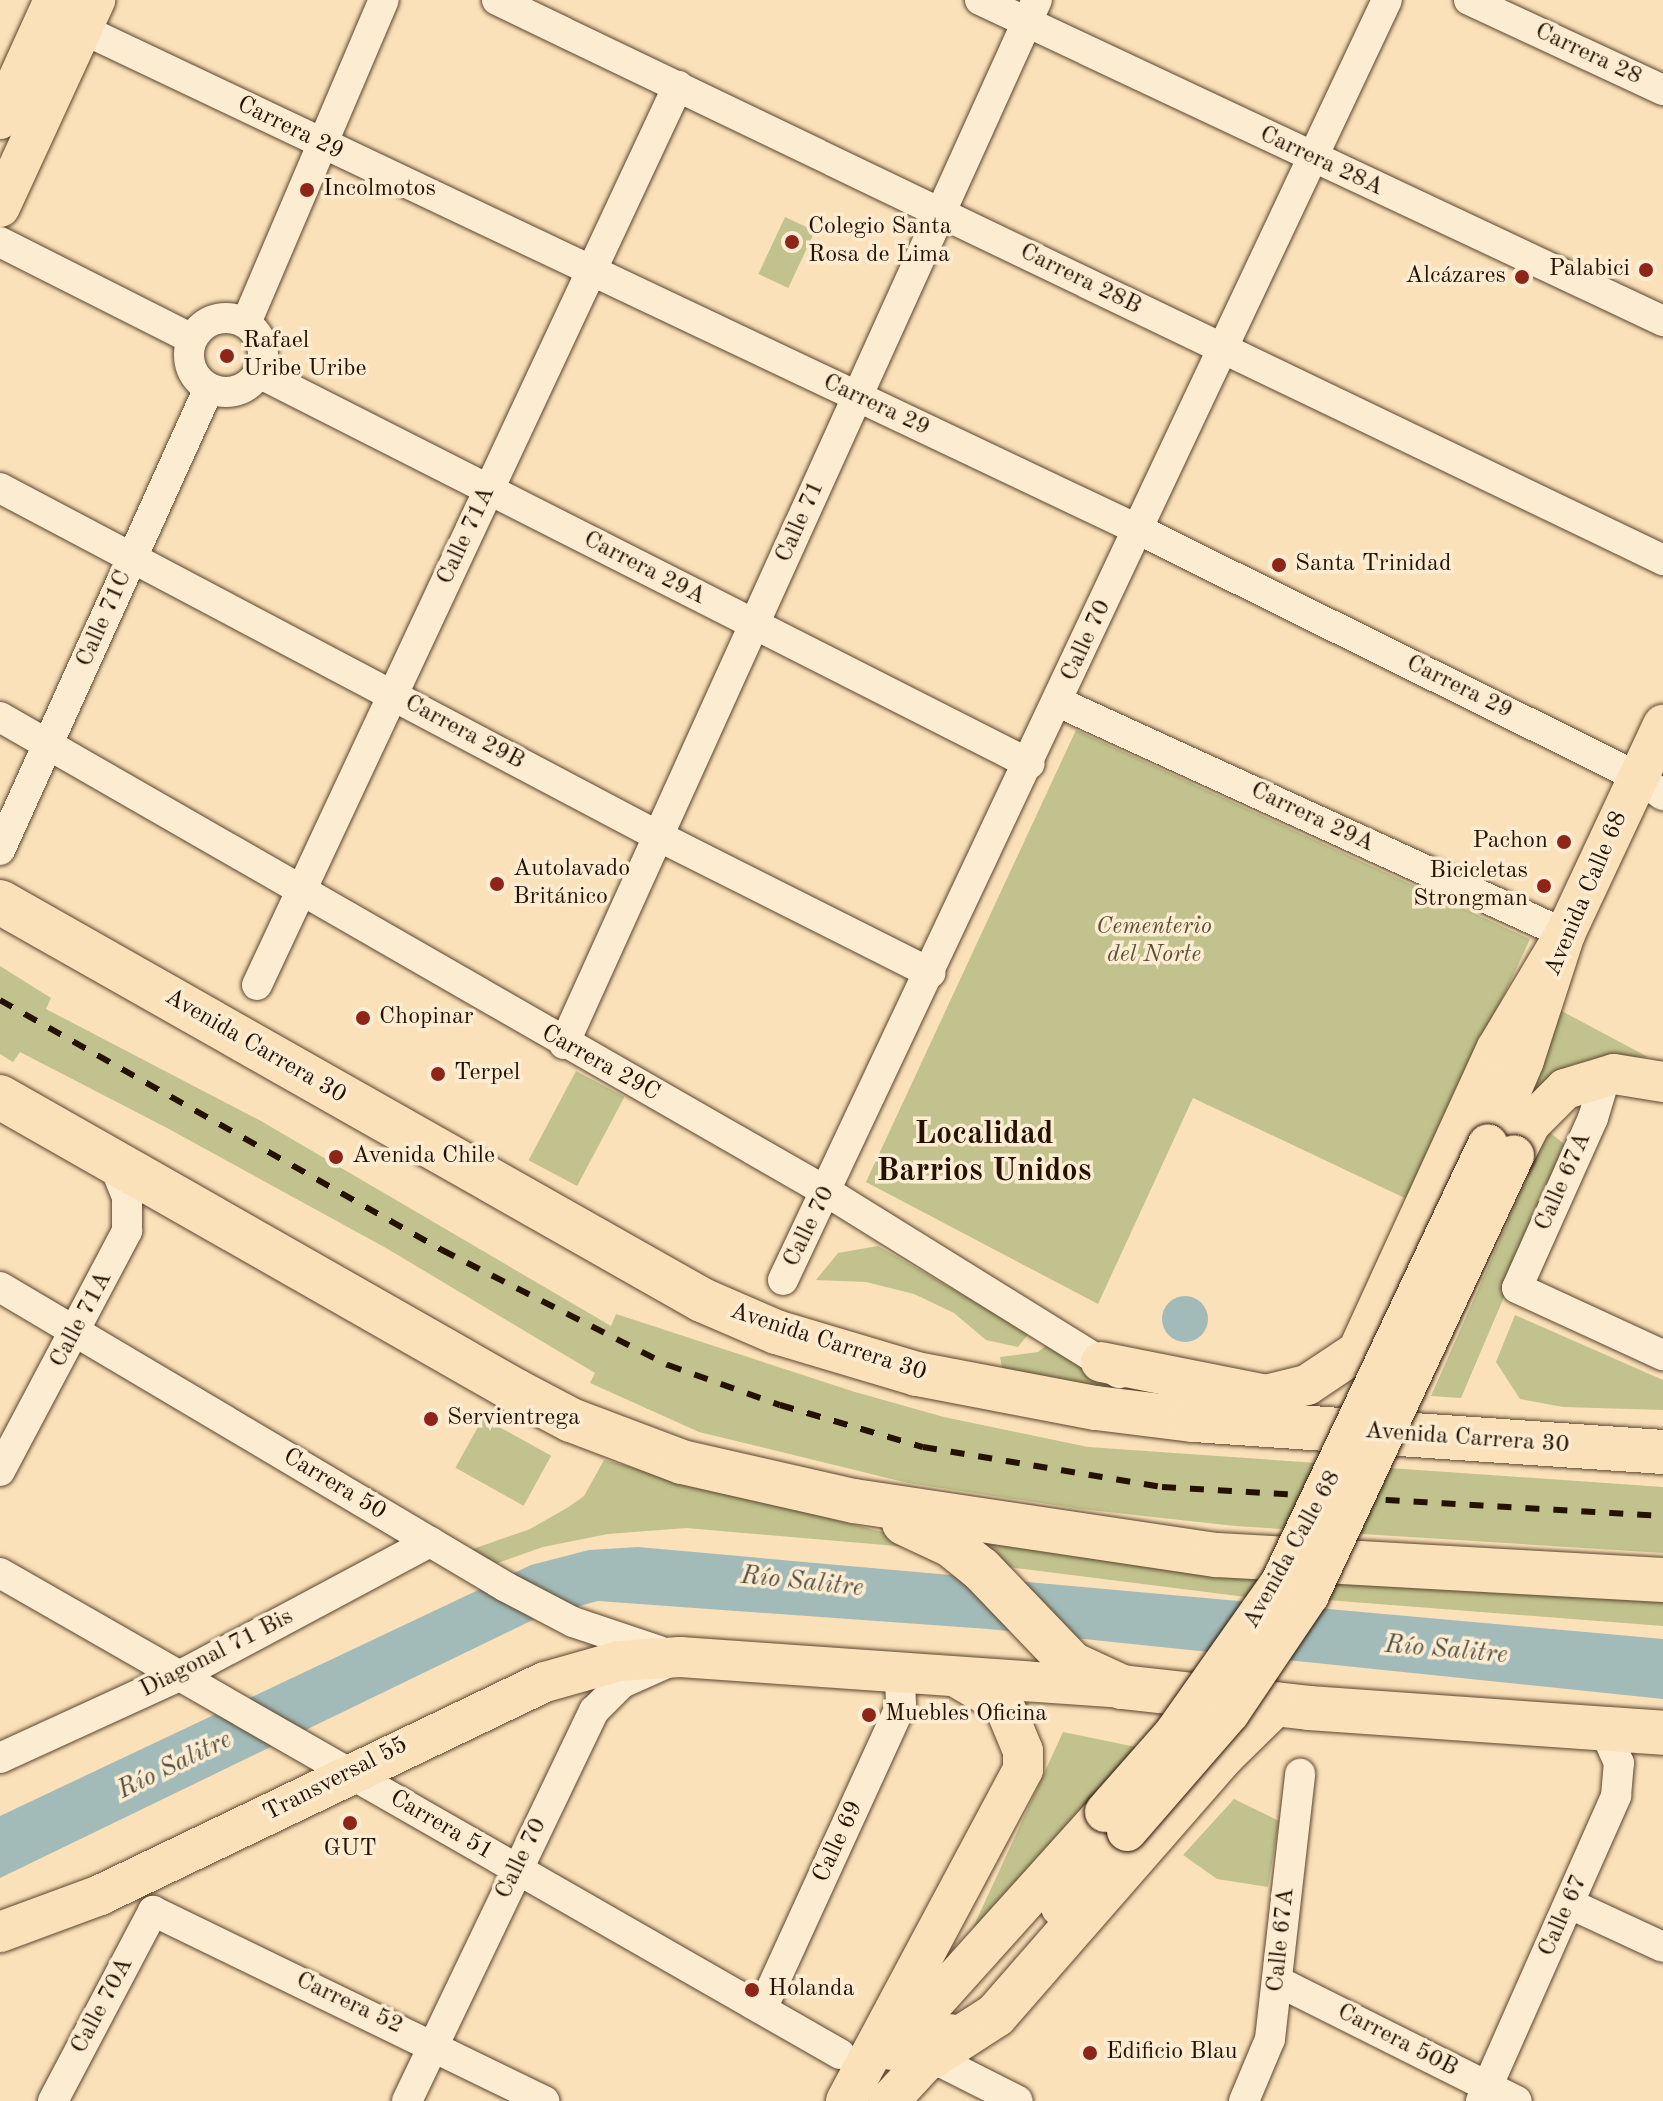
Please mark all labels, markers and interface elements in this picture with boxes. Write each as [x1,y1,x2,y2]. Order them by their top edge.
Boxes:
street label: Carrera 28 [1530,18,1646,92]
street label: Carrera 29 [232,91,348,167]
street label: Carrera 28A [1255,121,1387,203]
place label: Incolmotos [323,176,436,204]
marker: Incolmotos [298,181,316,199]
place label: Colegio Santa Rosa de Lima [808,214,952,270]
marker: Colegio Santa Rosa de Lima [783,233,801,251]
street label: Carrera 28B [1015,238,1145,322]
place label: Palabici [1549,256,1630,284]
marker: Palabici [1637,261,1655,279]
place label: Alcázares [1405,263,1506,291]
marker: Alcázares [1513,268,1531,286]
place label: Rafael Uribe Uribe [243,328,366,384]
marker: Rafael Uribe Uribe [218,347,236,365]
street label: Carrera 29 [818,369,934,443]
street label: Calle 71 [770,477,832,567]
street label: Calle 71A [432,482,502,590]
street label: Carrera 29A [578,526,710,612]
place label: Santa Trinidad [1295,551,1451,579]
marker: Santa Trinidad [1270,556,1288,574]
street label: Calle 71C [71,566,139,672]
street label: Calle 70 [1056,596,1118,686]
street label: Carrera 29 [1401,650,1517,726]
street label: Carrera 29B [399,689,529,777]
street label: Carrera 29A [1246,777,1378,859]
street label: Avenida Calle 68 [1539,807,1635,981]
place label: Pachon [1472,828,1548,856]
marker: Pachon [1555,833,1573,851]
place label: Autolavado Británico [513,856,630,912]
place label: Bicicletas Strongman [1413,858,1528,914]
marker: Autolavado Británico [488,875,506,893]
marker: Bicicletas Strongman [1535,877,1553,895]
park label: Cementerio del Norte [1096,914,1212,970]
street label: Avenida Carrera 30 [159,983,351,1111]
place label: Chopinar [379,1004,474,1032]
marker: Chopinar [354,1009,372,1027]
street label: Carrera 29C [536,1020,664,1108]
place label: Terpel [454,1060,520,1088]
marker: Terpel [429,1065,447,1083]
district label: Localidad Barrios Unidos [877,1117,1091,1192]
street label: Calle 67A [1530,1128,1598,1236]
place label: Avenida Chile [352,1143,495,1171]
marker: Avenida Chile [327,1148,345,1166]
street label: Calle 70 [778,1182,842,1272]
street label: Calle 71A [45,1267,119,1373]
street label: Avenida Carrera 30 [726,1298,930,1388]
place label: Servientrega [447,1405,580,1433]
marker: Servientrega [422,1410,440,1428]
street label: Avenida Carrera 30 [1364,1417,1570,1461]
street label: Carrera 50 [277,1443,391,1527]
street label: Avenida Calle 68 [1238,1466,1348,1634]
water label: Río Salitre [739,1561,865,1605]
street label: Diagonal 71 Bis [136,1603,298,1705]
water label: Río Salitre [1383,1630,1509,1672]
place label: Muebles Oficina [885,1701,1047,1729]
marker: Muebles Oficina [860,1706,878,1724]
water label: Río Salitre [113,1725,237,1807]
street label: Transversal 55 [259,1731,413,1829]
street label: Carrera 51 [384,1785,498,1867]
street label: Calle 69 [808,1797,870,1887]
marker: GUT [341,1814,359,1832]
street label: Calle 70 [490,1814,554,1904]
place label: GUT [323,1836,377,1864]
street label: Calle 67 [1533,1871,1595,1961]
street label: Calle 67A [1262,1886,1302,1994]
street label: Calle 70A [66,1953,140,2059]
street label: Carrera 52 [291,1967,407,2041]
place label: Holanda [768,1976,854,2004]
marker: Holanda [743,1981,761,1999]
street label: Carrera 50B [1332,1998,1462,2084]
place label: Edificio Blau [1106,2039,1238,2067]
marker: Edificio Blau [1081,2044,1099,2062]

